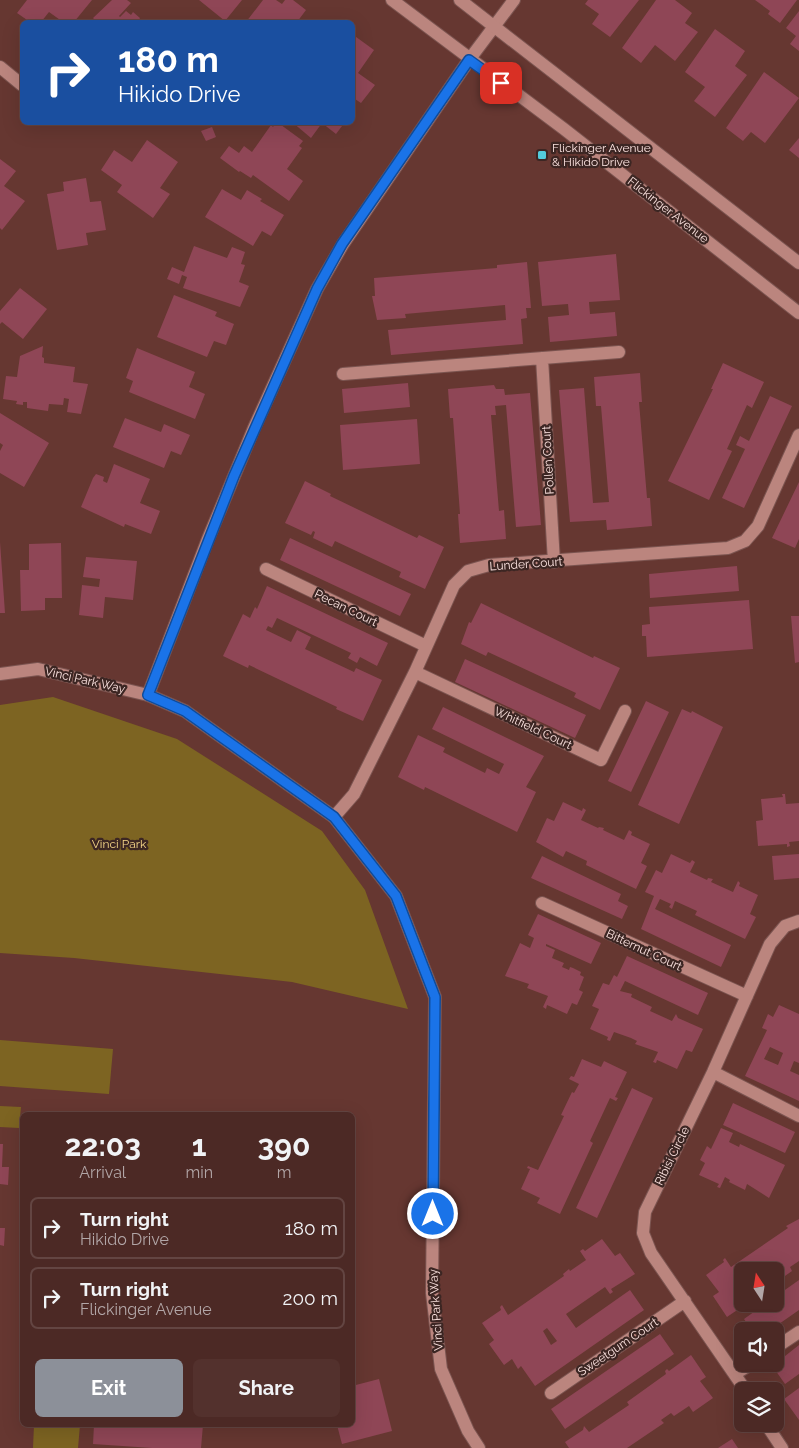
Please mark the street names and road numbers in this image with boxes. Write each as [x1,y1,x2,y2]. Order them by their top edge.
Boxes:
street label: Flickinger Avenue [625,174,711,246]
street label: Pollen Court [539,425,557,495]
street label: Lunder Court [489,554,563,574]
street label: Pecan Court [312,587,380,629]
street label: Vinci Park Way [43,664,127,696]
street label: Whitfield Court [492,704,574,752]
street label: Bitternut Court [604,926,684,974]
street label: Ribisi Circle [652,1124,692,1188]
street label: Vinci Park Way [426,1268,446,1351]
street label: Sweetgum Court [575,1315,661,1379]

